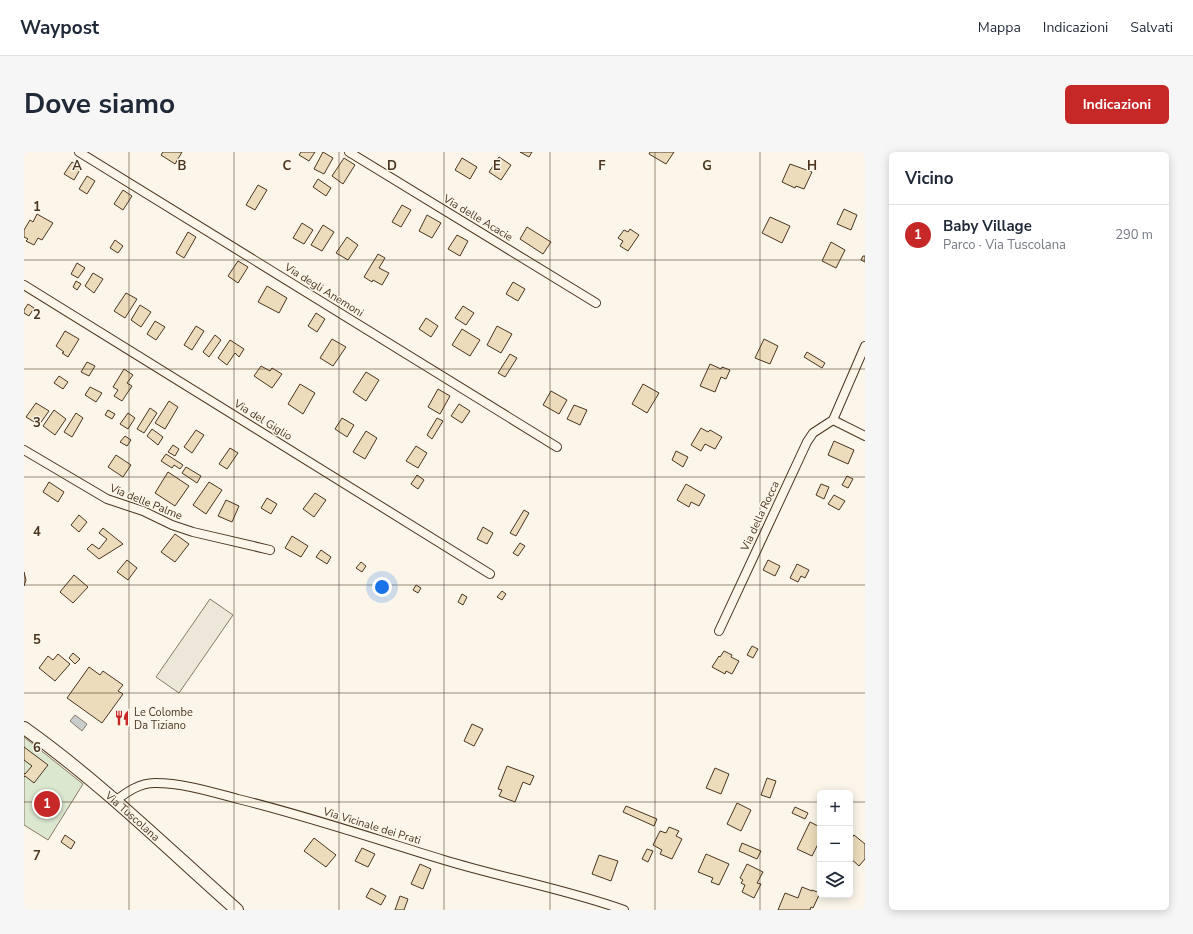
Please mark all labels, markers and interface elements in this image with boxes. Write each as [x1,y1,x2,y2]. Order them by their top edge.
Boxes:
text: Waypost [20,15,99,41]
text: Mappa [978,18,1021,37]
text: Indicazioni [1043,18,1108,37]
text: Salvati [1130,18,1173,37]
text: Dove siamo [24,85,175,123]
button: Indicazioni [1065,85,1169,124]
text: A [72,157,82,175]
text: B [178,157,187,175]
text: C [283,157,292,175]
text: D [387,157,397,175]
text: E [493,157,501,175]
text: F [598,157,606,175]
text: G [702,157,712,175]
text: H [807,157,817,175]
text: Vicino [905,167,954,190]
street label: Via delle Acacie [440,191,516,245]
text: 1 [33,198,41,216]
text: Baby Village [943,216,1032,236]
text: 1 [914,226,922,244]
text: 290 m [1115,226,1153,244]
text: Parco · Via Tuscolana [943,236,1066,254]
street label: Via degli Anemoni [281,259,366,320]
text: 2 [33,306,41,324]
street label: Via del Giglio [230,396,295,444]
text: 3 [33,414,41,432]
street label: Via della Rocca [737,478,783,554]
street label: Via delle Palme [106,480,185,523]
text: 4 [33,523,41,541]
your location [372,577,392,597]
text: 5 [33,631,41,649]
place label: Le Colombe Da Tiziano [134,705,193,733]
restaurant icon: Le Colombe Da Tiziano [113,709,131,727]
text: 6 [33,739,41,757]
street label: Via Tuscolana [101,787,163,845]
pin: 1 [34,789,60,819]
map controls [817,790,853,898]
button: + [817,790,853,826]
street label: Via Vicinale dei Prati [320,804,423,848]
button: − [817,826,853,862]
text: 7 [33,847,41,865]
button: layers [817,862,853,898]

